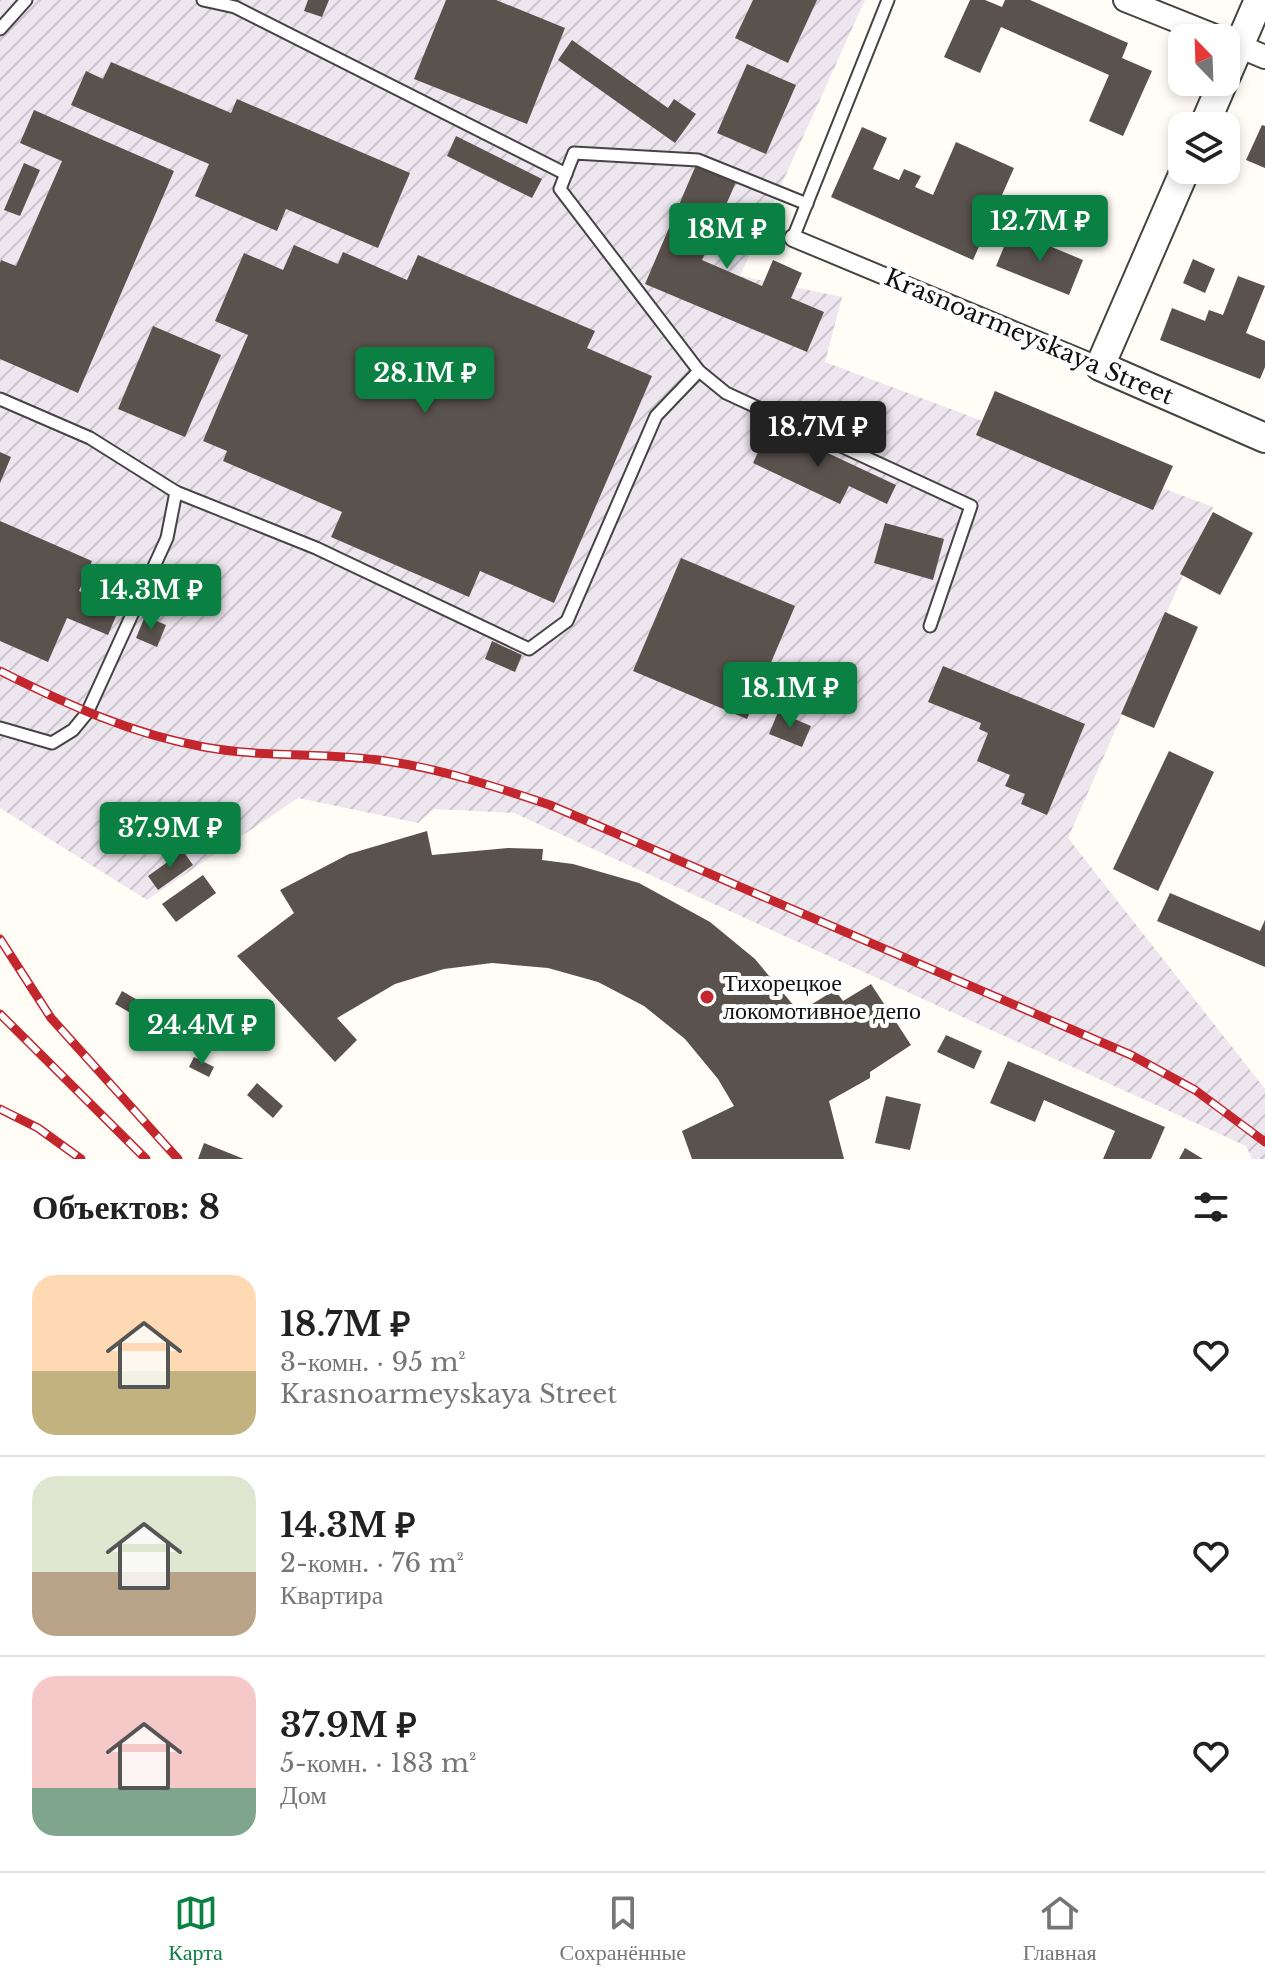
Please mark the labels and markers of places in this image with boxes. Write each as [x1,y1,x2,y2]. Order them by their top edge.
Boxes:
pin: 12.7M ₽ [966,195,1114,263]
pin: 18M ₽ [671,203,783,271]
pin: 28.1M ₽ [351,347,499,415]
pin: 18.7M ₽ [744,401,892,469]
pin: 14.3M ₽ [77,564,225,632]
pin: 18.1M ₽ [716,662,864,730]
pin: 37.9M ₽ [96,802,244,870]
place label: Тихорецкое локомотивное депо [723,968,921,1025]
marker: Тихорецкое локомотивное депо [698,988,716,1006]
pin: 24.4M ₽ [128,999,276,1067]

